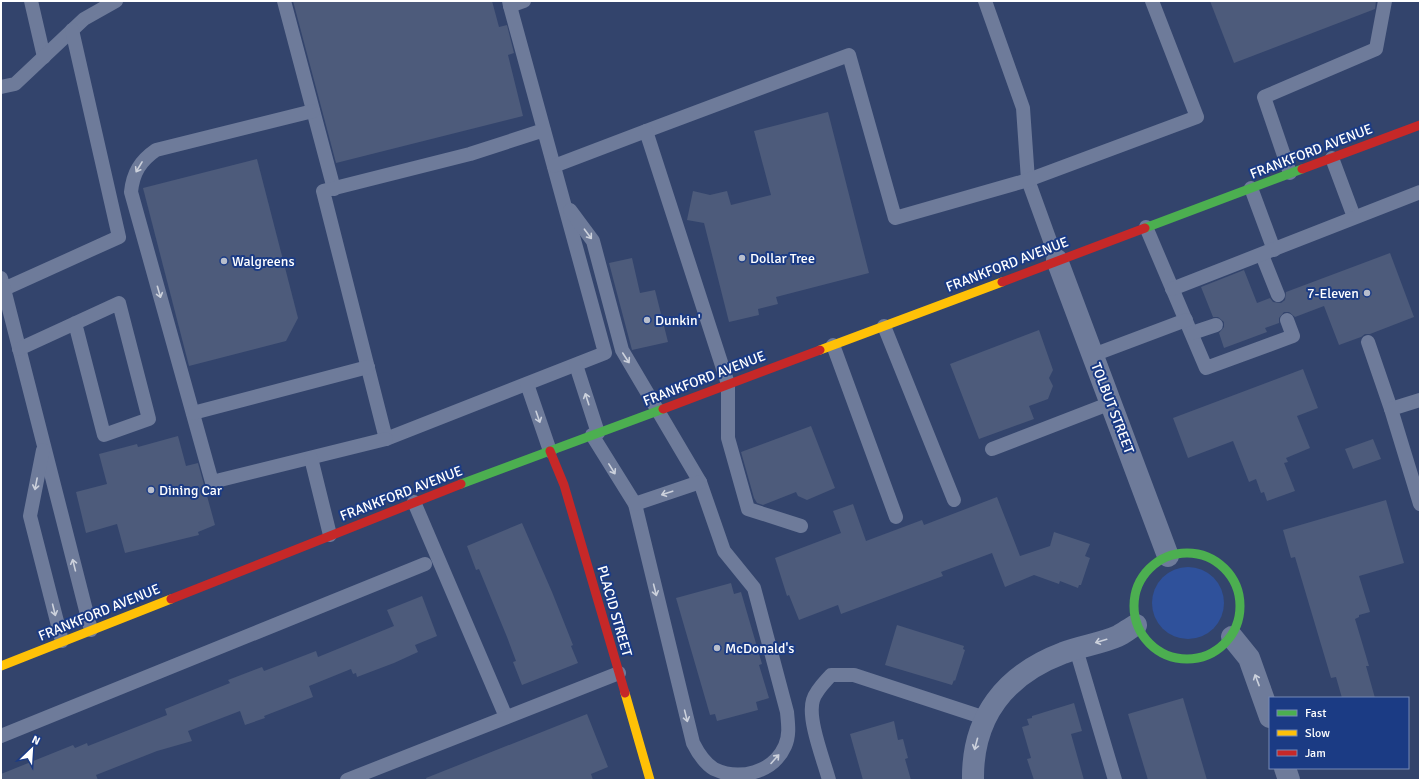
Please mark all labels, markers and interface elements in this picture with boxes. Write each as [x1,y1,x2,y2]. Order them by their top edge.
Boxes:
street label: FRANKFORD AVENUE [1248,120,1375,183]
one-way arrow [134,161,142,173]
one-way arrow [584,229,592,240]
street label: FRANKFORD AVENUE [944,233,1071,296]
place label: Dollar Tree [750,250,815,267]
place label: Walgreens [232,253,295,270]
marker: Dollar Tree [737,253,747,263]
marker: Walgreens [219,256,229,266]
one-way arrow [156,285,163,298]
place label: 7-Eleven [1307,285,1359,302]
marker: 7-Eleven [1362,288,1372,298]
place label: Dunkin' [655,312,701,329]
marker: Dunkin' [642,315,652,325]
street label: FRANKFORD AVENUE [641,347,768,410]
one-way arrow [623,352,631,364]
street label: TOLBUT STREET [1087,360,1138,456]
one-way arrow [582,393,590,405]
one-way arrow [535,411,543,423]
street label: FRANKFORD AVENUE [338,462,465,525]
one-way arrow [608,463,617,474]
one-way arrow [32,477,40,490]
place label: Dining Car [159,482,223,499]
marker: Dining Car [146,485,156,495]
one-way arrow [661,490,674,497]
one-way arrow [70,559,77,572]
street label: PLACID STREET [593,564,636,659]
street label: FRANKFORD AVENUE [36,580,163,645]
one-way arrow [652,583,660,596]
one-way arrow [51,604,59,617]
one-way arrow [1095,638,1108,645]
place label: McDonald's [725,640,794,657]
marker: McDonald's [712,643,722,653]
one-way arrow [1253,675,1261,687]
legend [1269,697,1409,769]
text: Fast [1305,706,1326,721]
one-way arrow [683,709,690,722]
text: Slow [1305,726,1330,741]
north arrow [12,729,52,769]
text: N [30,733,42,748]
one-way arrow [972,737,979,750]
text: Jam [1305,746,1326,761]
one-way arrow [771,754,780,764]

